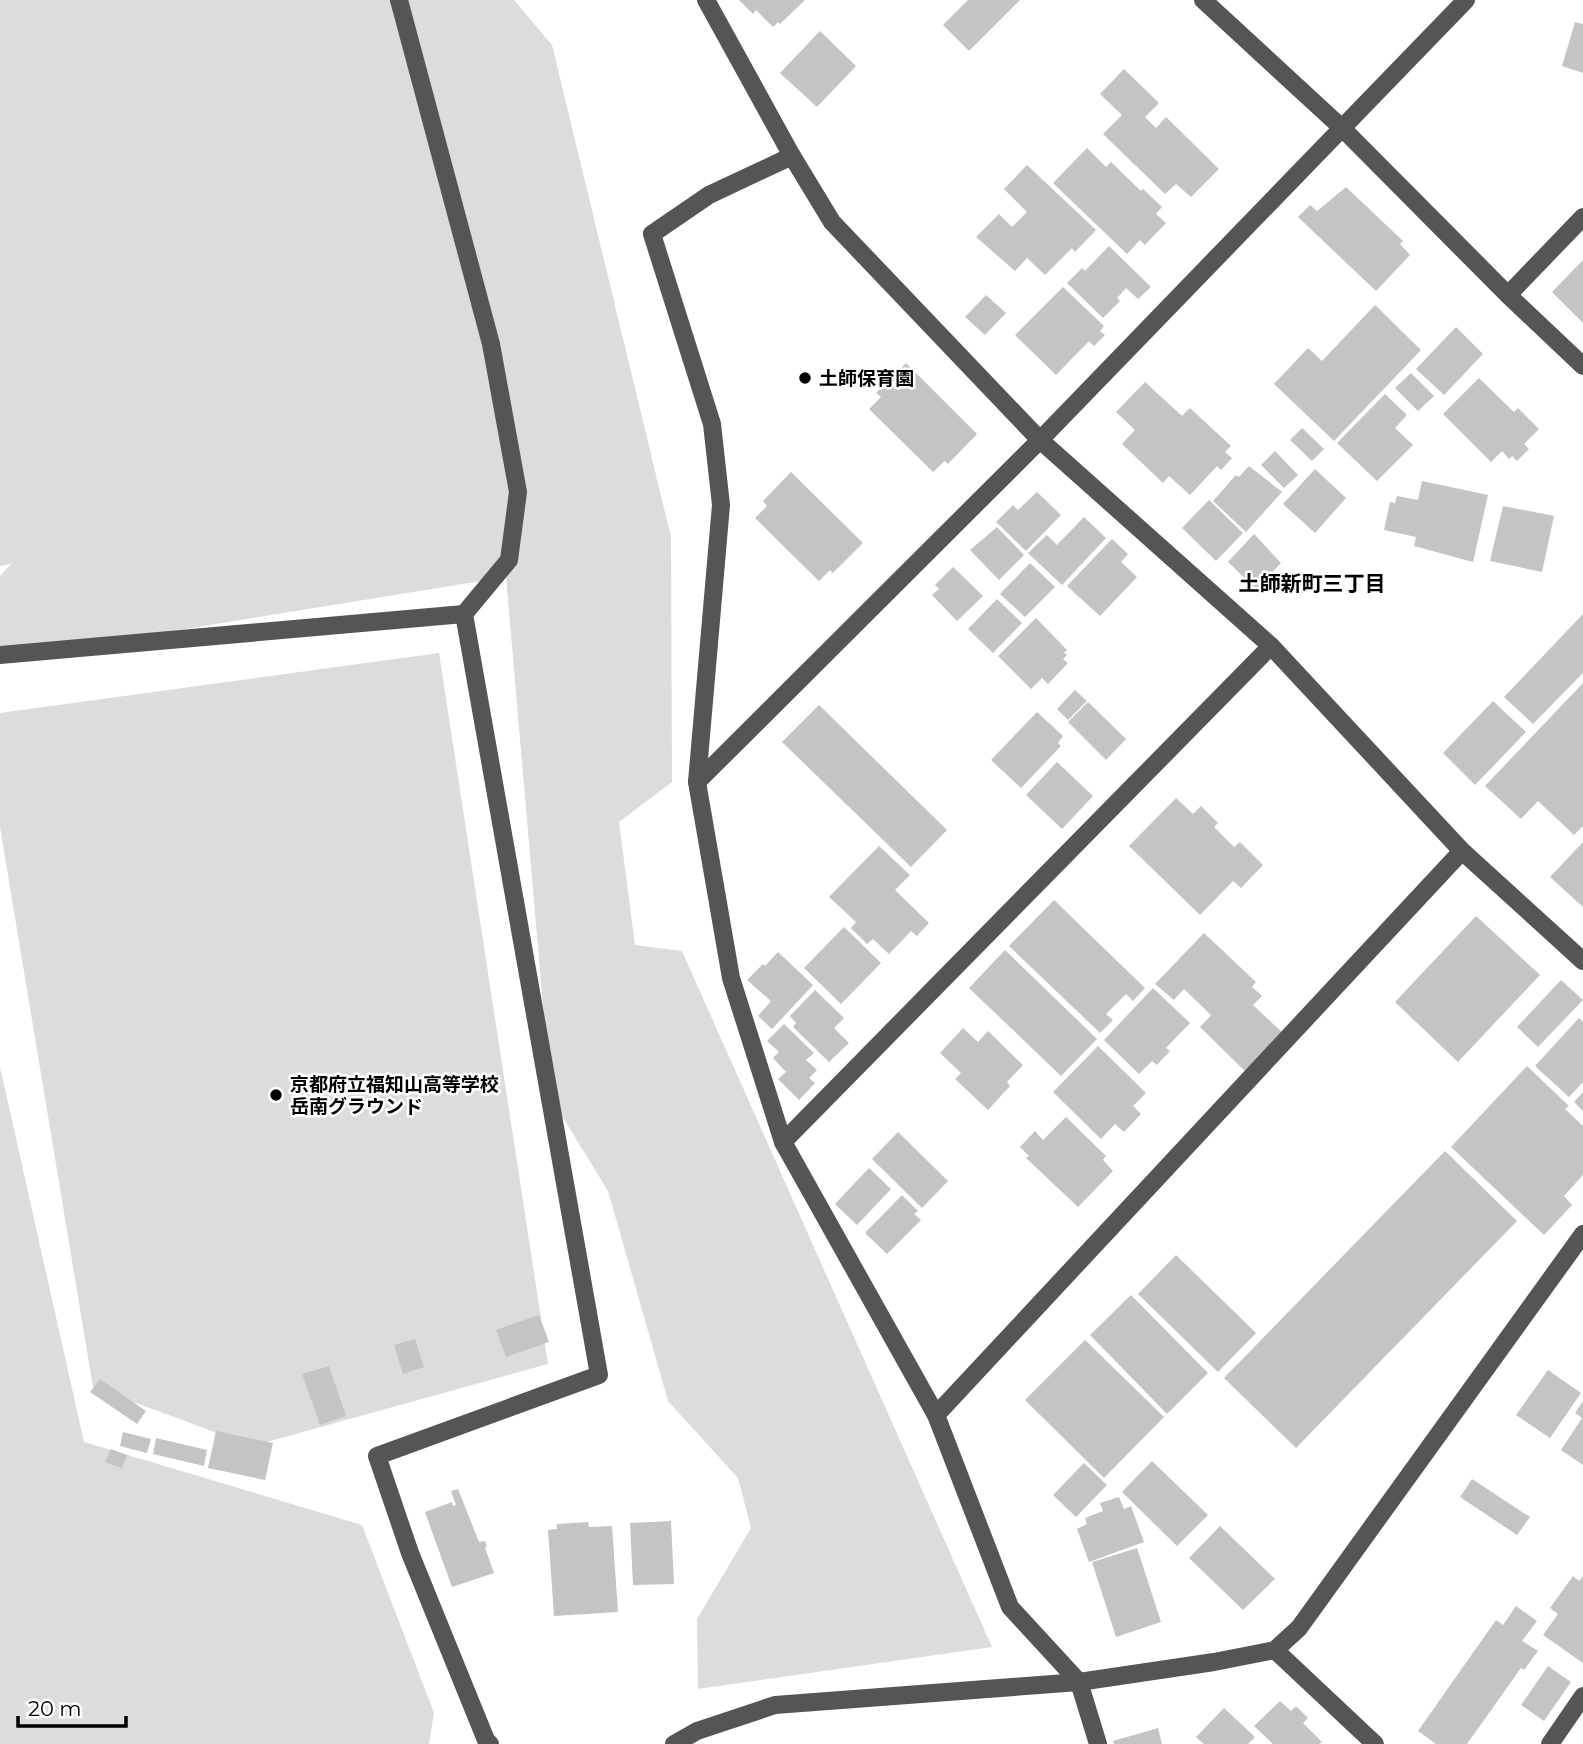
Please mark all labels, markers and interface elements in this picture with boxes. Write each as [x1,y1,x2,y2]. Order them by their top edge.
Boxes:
place label: 土師保育園 [819,367,914,390]
marker: 土師保育園 [797,370,813,386]
district label: 土師新町三丁目 [1239,571,1386,596]
place label: 京都府立福知山高等学校 岳南グラウンド [290,1073,499,1118]
marker: 京都府立福知山高等学校 岳南グラウンド [268,1087,284,1103]
scale bar [18,1684,126,1728]
text: 20 m [28,1696,82,1721]

